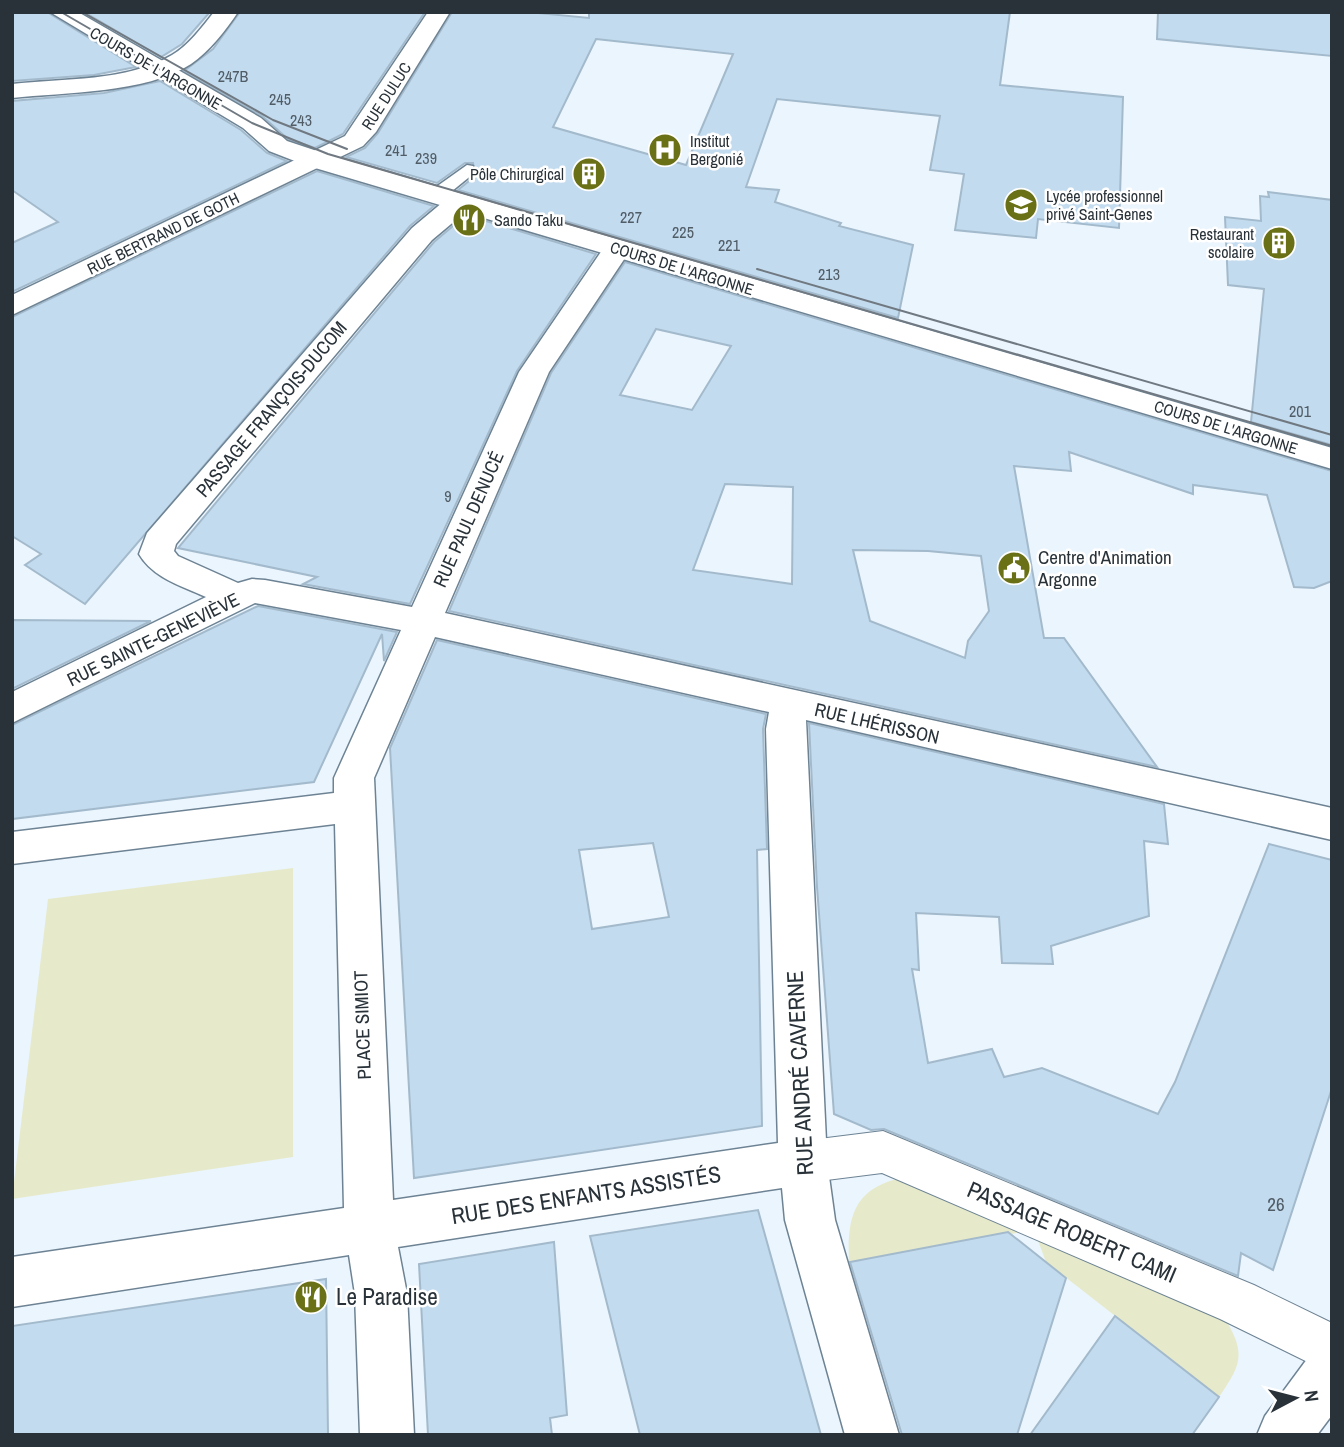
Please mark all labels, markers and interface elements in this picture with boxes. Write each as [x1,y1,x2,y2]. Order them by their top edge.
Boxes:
street label: COURS DE L'ARGONNE [86,21,226,115]
street label: RUE DULUC [356,58,416,134]
house number: 247B [218,65,249,87]
house number: 245 [269,88,291,110]
house number: 243 [290,109,312,131]
place label: Institut Bergonié [690,130,743,170]
hospital icon: Institut Bergonié [646,131,684,169]
house number: 241 [385,139,408,161]
house number: 239 [415,147,437,169]
building icon: Pôle Chirurgical [570,155,608,193]
place label: Pôle Chirurgical [470,163,564,185]
place label: Lycée professionnel privé Saint-Genes [1046,185,1163,225]
school or university icon: Lycée professionnel privé Saint-Genes [1002,186,1040,224]
street label: RUE BERTRAND DE GOTH [83,187,243,279]
restaurant icon: Sando Taku [450,201,488,239]
house number: 227 [620,206,642,228]
place label: Sando Taku [494,209,563,231]
house number: 225 [672,221,694,243]
place label: Restaurant scolaire [1190,223,1254,263]
building icon: Restaurant scolaire [1260,224,1298,262]
house number: 221 [718,234,741,256]
street label: COURS DE L'ARGONNE [608,236,756,300]
house number: 213 [818,263,840,285]
street label: PASSAGE FRANÇOIS-DUCOM [190,316,352,502]
street label: COURS DE L'ARGONNE [1152,395,1300,459]
house number: 201 [1289,400,1312,422]
street label: RUE PAUL DENUCÉ [426,447,510,591]
house number: 9 [444,485,452,507]
place label: Centre d'Animation Argonne [1037,544,1172,592]
public building icon: Centre d'Animation Argonne [995,549,1033,587]
street label: RUE SAINTE-GENEVIÈVE [62,586,244,692]
street label: RUE LHÉRISSON [812,696,942,750]
street label: PLACE SIMIOT [347,970,377,1080]
street label: RUE ANDRÉ CAVERNE [779,970,820,1176]
street label: RUE DES ENFANTS ASSISTÉS [449,1158,723,1231]
street label: PASSAGE ROBERT CAMI [963,1173,1182,1290]
house number: 26 [1267,1191,1285,1217]
restaurant icon: Le Paradise [292,1278,330,1316]
place label: Le Paradise [336,1281,438,1312]
north arrow [1260,1363,1330,1433]
text: N [1298,1389,1325,1403]

